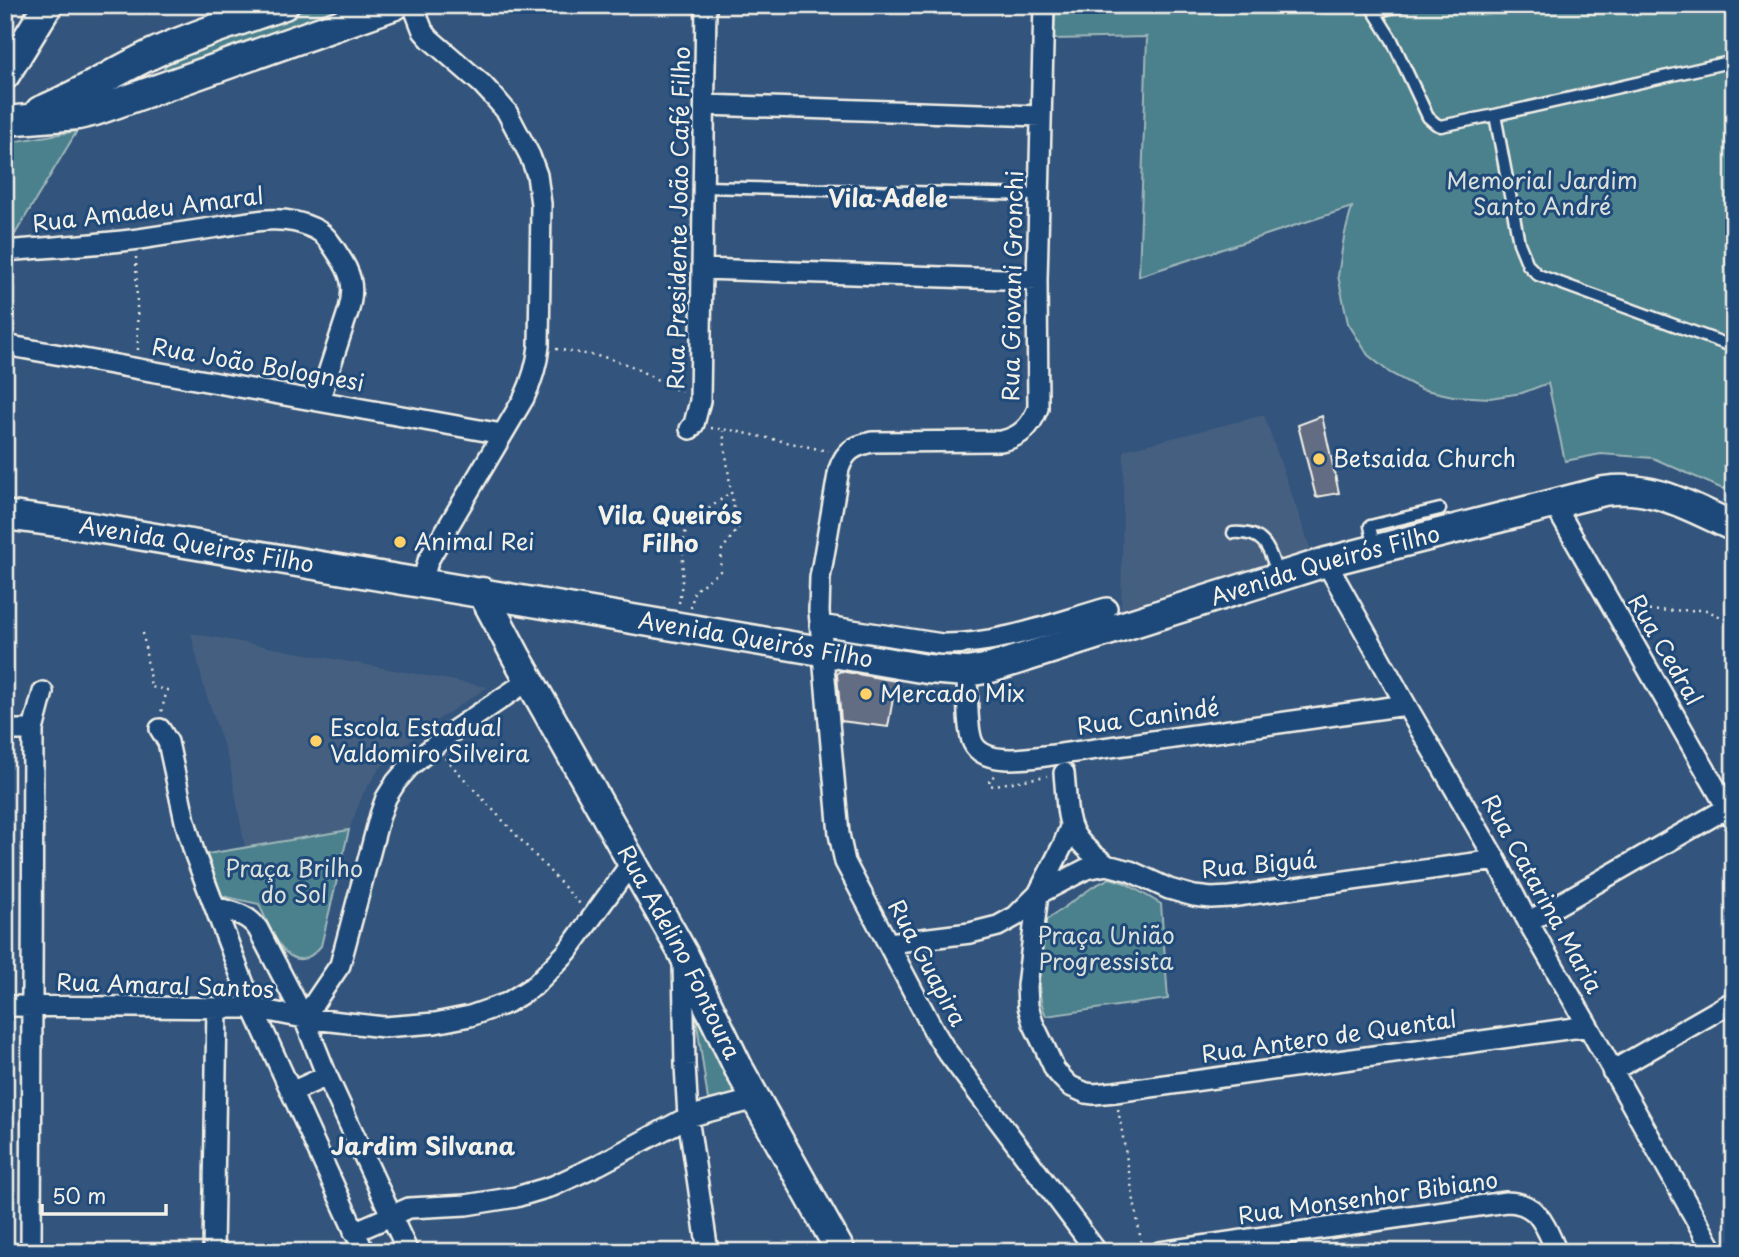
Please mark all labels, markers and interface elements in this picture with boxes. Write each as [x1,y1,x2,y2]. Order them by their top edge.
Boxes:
street label: Rua Presidente João Café Filho [657,46,698,390]
park label: Memorial Jardim Santo André [1446,162,1638,223]
street label: Rua Giovani Gronchi [992,170,1031,402]
street label: Rua Amadeu Amaral [30,177,266,240]
district label: Vila Adele [828,179,948,215]
street label: Rua João Bolognesi [149,328,367,399]
place label: Betsaida Church [1333,440,1516,475]
marker: Betsaida Church [1311,451,1327,467]
district label: Vila Queirós Filho [598,496,742,560]
street label: Avenida Queirós Filho [77,506,317,581]
street label: Avenida Queirós Filho [1206,515,1443,614]
place label: Animal Rei [414,523,535,558]
marker: Animal Rei [392,534,408,550]
street label: Rua Cedral [1620,587,1712,711]
street label: Avenida Queirós Filho [636,601,876,676]
place label: Mercado Mix [880,675,1025,710]
marker: Mercado Mix [858,686,874,702]
street label: Rua Canindé [1075,688,1221,743]
place label: Escola Estadual Valdomiro Silveira [330,709,530,770]
marker: Escola Estadual Valdomiro Silveira [308,733,324,749]
street label: Rua Catarina Maria [1474,787,1613,1000]
street label: Rua Adelino Fontoura [610,838,751,1065]
street label: Rua Biguá [1200,841,1318,886]
park label: Praça Brilho do Sol [225,850,363,911]
street label: Rua Guapira [880,892,977,1033]
park label: Praça União Progressista [1037,917,1175,978]
street label: Rua Amaral Santos [56,963,275,1006]
street label: Rua Antero de Quental [1199,1000,1459,1071]
district label: Jardim Silvana [331,1127,516,1163]
street label: Rua Monsenhor Bibiano [1236,1161,1500,1232]
scale bar [42,1173,166,1217]
text: 50 m [52,1179,106,1211]

